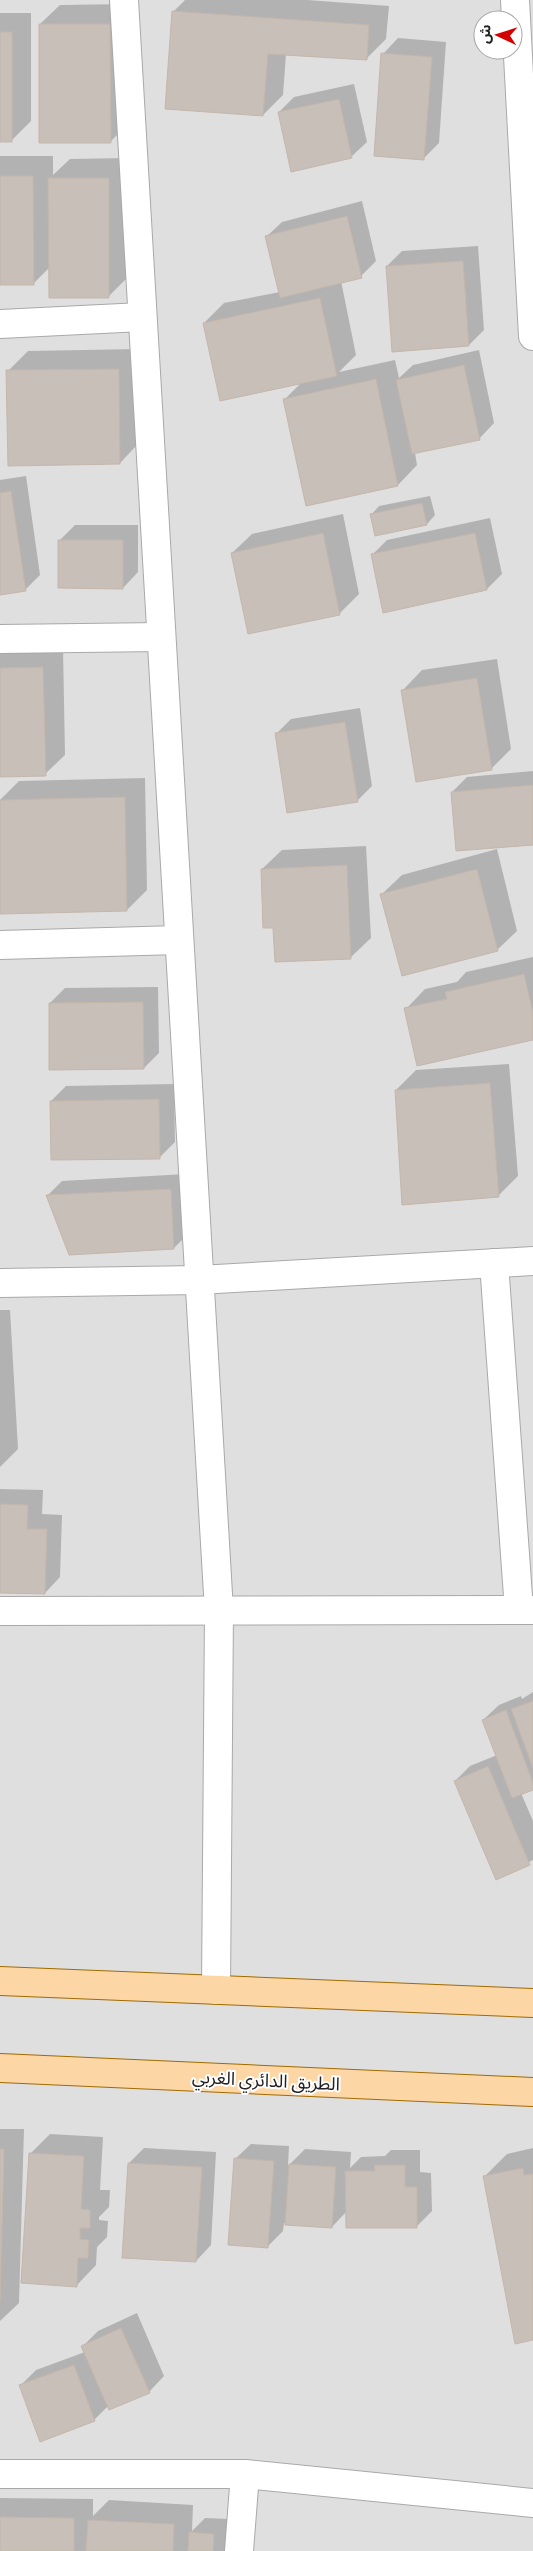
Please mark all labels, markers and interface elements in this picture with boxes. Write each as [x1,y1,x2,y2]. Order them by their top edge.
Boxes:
north arrow [473,10,523,60]
text: ش [475,24,495,44]
street label: الطريق الدائري الغربي [191,2064,341,2098]

